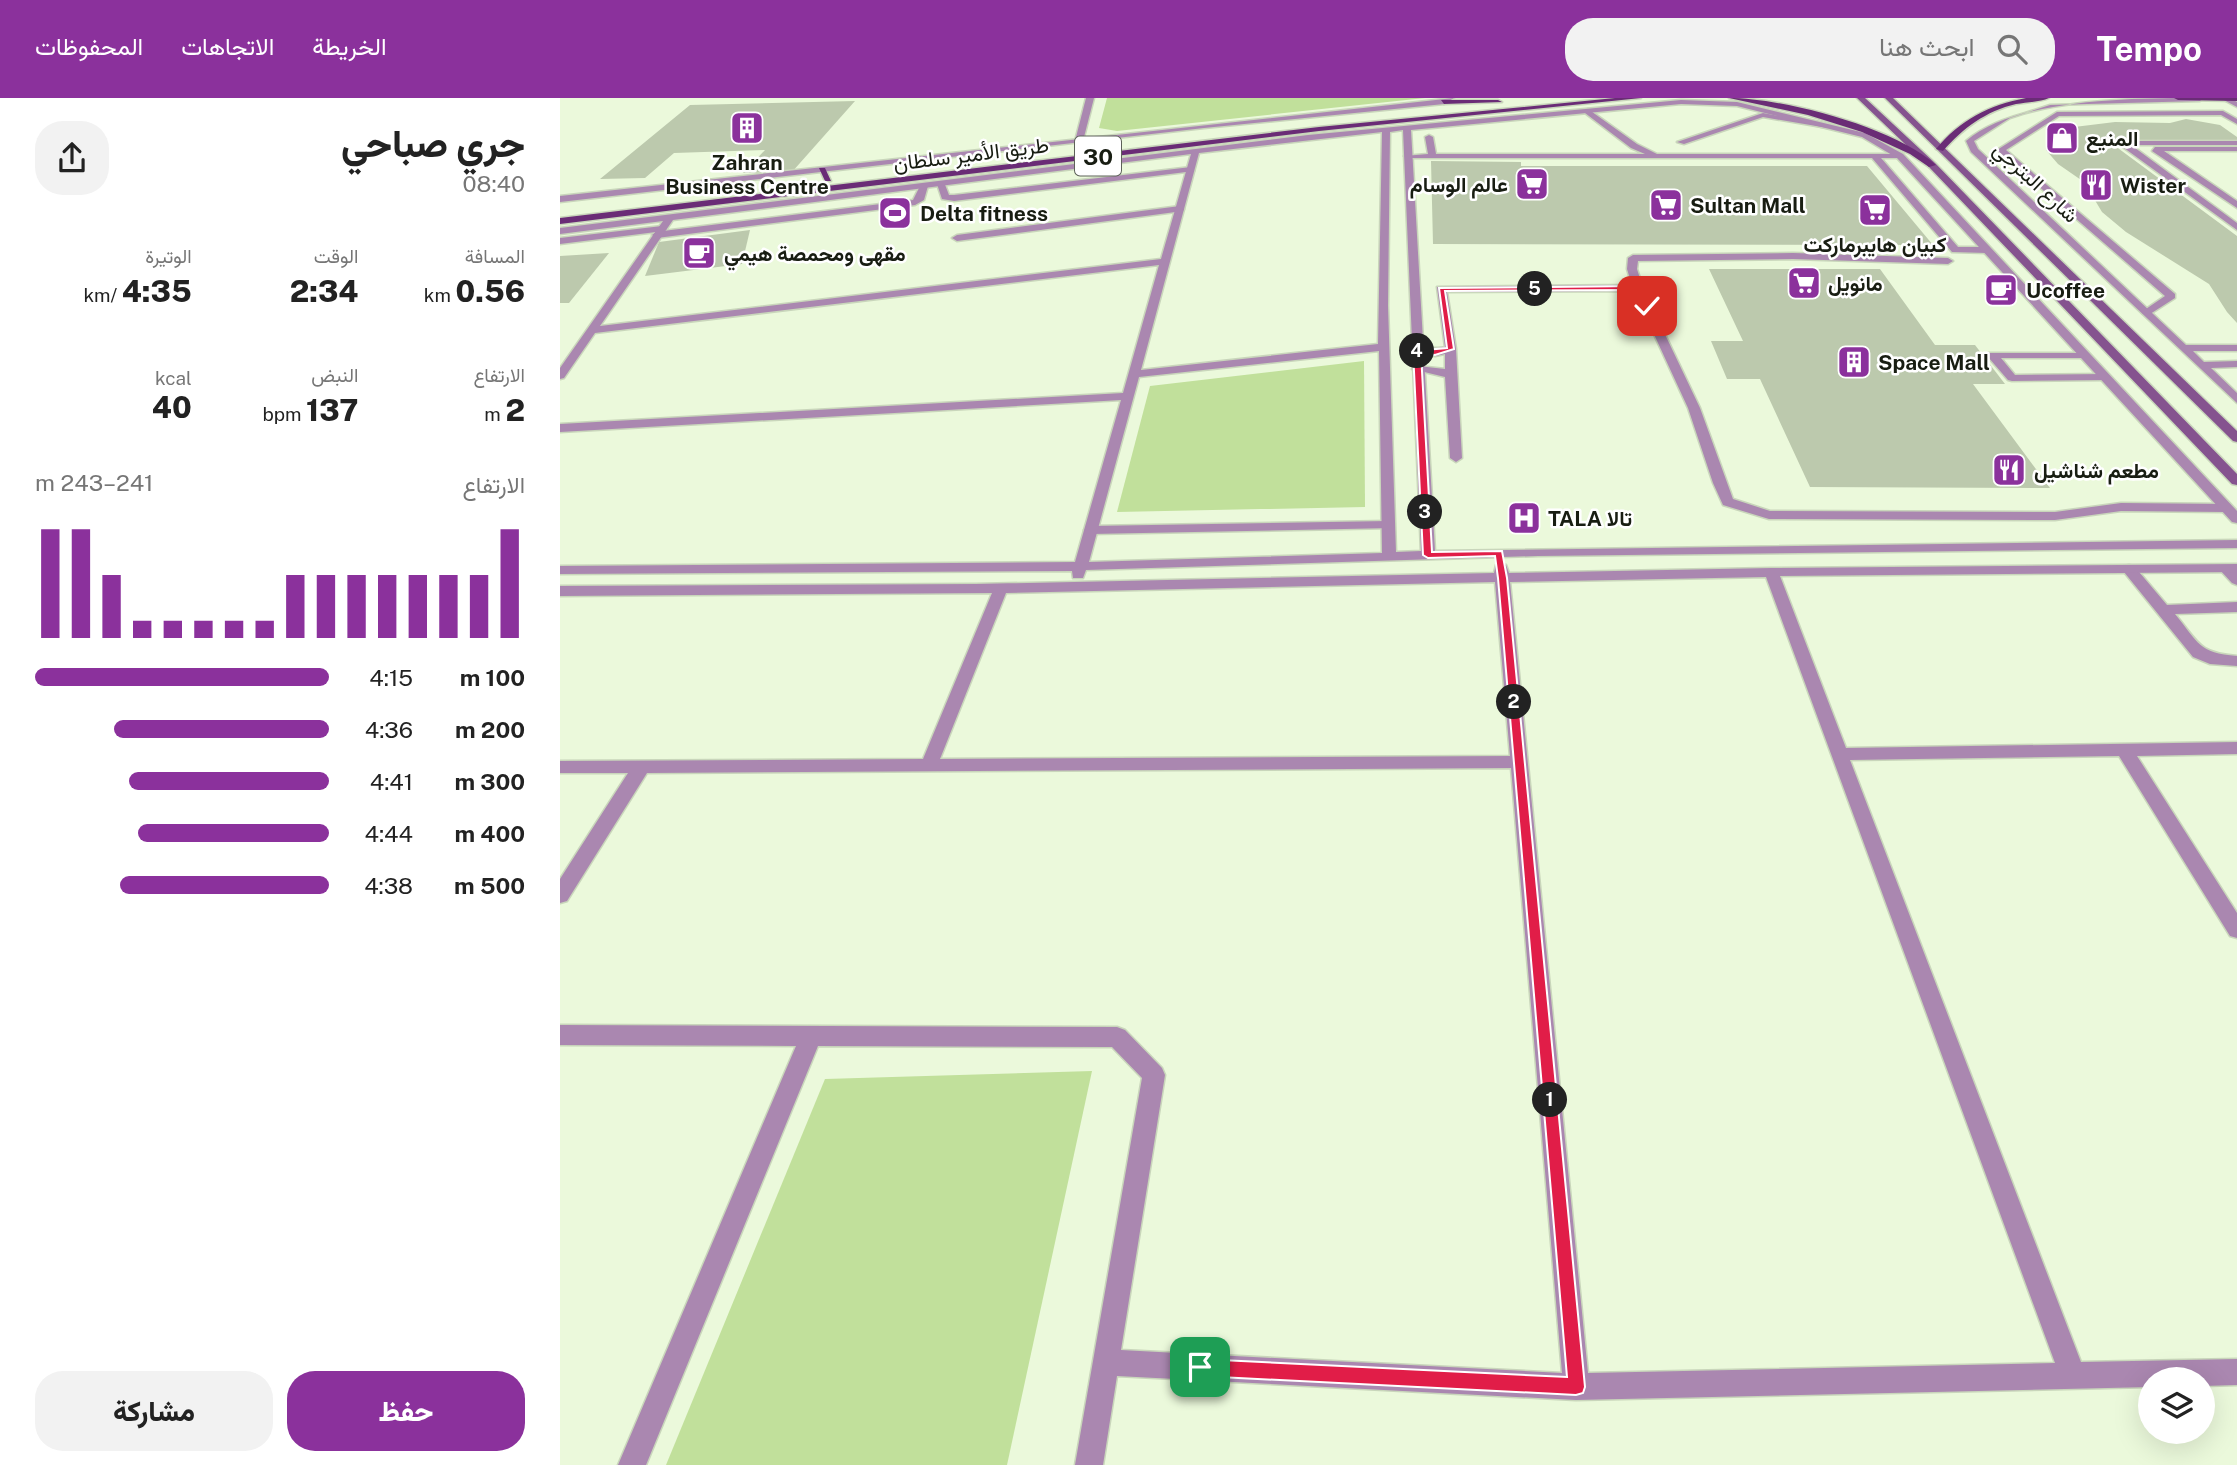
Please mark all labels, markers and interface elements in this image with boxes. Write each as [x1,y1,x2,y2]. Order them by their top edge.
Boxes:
search box [1565,18,2055,81]
icon: search [1993,30,2031,68]
text: Tempo [2097,30,2202,68]
text: ابحث هنا [1879,31,1975,62]
text: المحفوظات [35,32,143,60]
text: الاتجاهات [181,32,274,60]
text: الخريطة [312,32,387,60]
building icon: Zahran Business Centre [728,109,766,147]
shop icon: المنيع [2043,119,2081,157]
button: share [35,121,109,195]
text: جري صباحي [341,121,525,166]
place label: المنيع [2086,126,2138,153]
street label: طريق الأمير سلطان [892,132,1050,177]
street label: شارع البترجي [1985,136,2084,231]
road number: 30 [1075,137,1121,176]
place label: Zahran Business Centre [665,150,829,199]
supermarket icon: عالم الوسام [1513,165,1551,203]
restaurant icon: Wister [2077,166,2115,204]
text: 08:40 [463,170,525,197]
place label: عالم الوسام [1410,172,1508,199]
place label: Wister [2120,173,2186,198]
supermarket icon: Sultan Mall [1647,186,1685,224]
supermarket icon: كبيان هايبرماركت [1856,191,1894,229]
place label: Sultan Mall [1690,193,1806,218]
sports icon: Delta fitness [876,194,914,232]
place label: Delta fitness [920,201,1048,226]
place label: كبيان هايبرماركت [1804,232,1946,258]
cafe icon: مقهى ومحمصة هيمي [680,234,718,272]
place label: مقهى ومحمصة هيمي [724,241,906,271]
text: الوتيرة [145,245,192,267]
text: الوقت [314,245,358,267]
text: المسافة [465,245,525,267]
supermarket icon: مانويل [1785,264,1823,302]
place label: مانويل [1828,271,1883,297]
cafe icon: Ucoffee [1982,271,2020,309]
pin: 5 [1518,272,1552,306]
text: 4:35 [122,273,192,309]
text: 2:34 [290,273,358,309]
text: 0.56 [455,273,525,309]
pin [1617,276,1677,336]
text: 5 [1528,277,1541,299]
place label: Ucoffee [2026,278,2105,303]
text: /km [83,284,122,306]
text: km [424,284,455,306]
icon: check [1628,287,1666,325]
pin: 4 [1400,334,1434,368]
text: 4 [1410,339,1423,361]
building icon: Space Mall [1835,343,1873,381]
place label: Space Mall [1878,350,1990,375]
text: النبض [311,364,358,386]
text: الارتفاع [473,364,525,386]
text: kcal [155,367,192,389]
text: 40 [152,389,192,425]
text: 137 [306,392,358,428]
text: 2 [505,392,525,428]
text: bpm [262,403,306,425]
text: m [484,403,505,425]
restaurant icon: مطعم شناشيل [1990,451,2028,489]
place label: مطعم شناشيل [2034,458,2159,485]
text: 241–243 m [35,469,153,496]
text: الارتفاع [463,471,525,498]
pin: 3 [1408,494,1442,530]
hospital icon: TALA تالا [1505,499,1543,537]
text: 3 [1418,500,1431,522]
place label: TALA تالا [1548,506,1632,531]
text: 4:15 [369,664,413,691]
text: 100 m [460,664,525,691]
pin: 2 [1496,684,1532,720]
text: 2 [1507,690,1520,712]
text: 4:36 [365,716,413,743]
text: 200 m [455,716,525,743]
text: 4:41 [370,768,413,795]
text: 300 m [454,768,525,795]
text: 4:44 [365,820,413,847]
text: 400 m [455,820,525,847]
text: 4:38 [364,872,413,899]
text: 500 m [454,872,525,899]
pin: 1 [1532,1082,1567,1118]
text: 1 [1545,1088,1554,1110]
pin [1170,1337,1230,1397]
icon: arrive [1181,1348,1219,1386]
map controls [2138,1367,2215,1444]
button: layers [2138,1367,2215,1444]
button: مشاركة [35,1371,273,1451]
button: حفظ [287,1371,525,1451]

